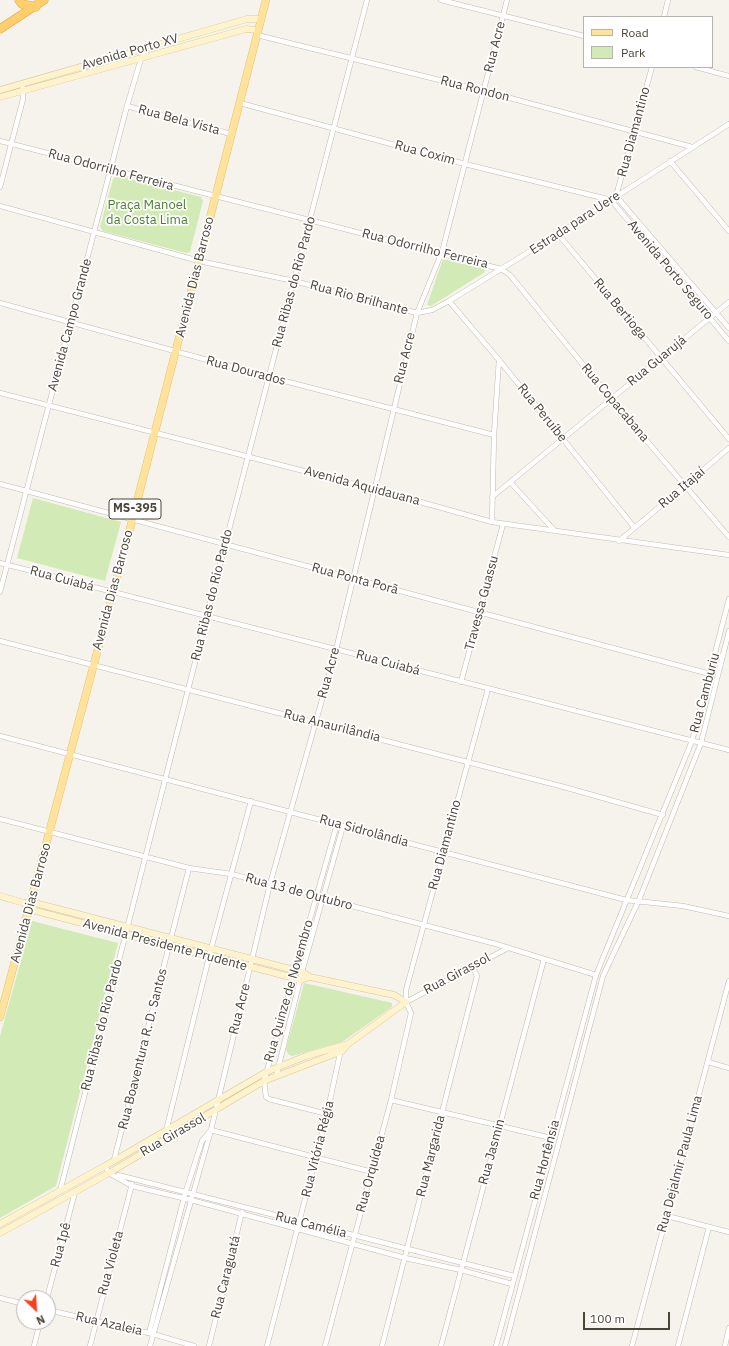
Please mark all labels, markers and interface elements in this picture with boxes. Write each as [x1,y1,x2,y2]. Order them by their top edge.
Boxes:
legend [583,16,713,68]
street label: Rua Acre [481,20,509,74]
text: Road [621,25,649,40]
street label: Avenida Porto XV [80,31,180,73]
text: Park [621,45,645,60]
street label: Rua Rondon [439,73,511,105]
street label: Rua Diamantino [614,85,654,179]
street label: Rua Bela Vista [137,102,221,138]
street label: Rua Coxim [393,137,457,169]
street label: Rua Odorrilho Ferreira [46,146,176,194]
street label: Estrada para Uere [527,188,623,258]
park label: Praça Manoel da Costa Lima [106,197,188,228]
street label: Avenida Dias Barroso [172,215,218,339]
street label: Rua Ribas do Rio Pardo [269,215,319,349]
street label: Avenida Porto Seguro [624,217,716,323]
street label: Rua Odorrilho Ferreira [360,226,490,272]
street label: Avenida Campo Grande [45,257,95,393]
street label: Rua Bertioga [590,275,650,343]
street label: Rua Rio Brilhante [308,277,410,319]
street label: Rua Acre [391,331,419,385]
street label: Rua Guarujá [624,332,690,390]
street label: Rua Dourados [204,353,288,389]
street label: Rua Copacabana [578,361,652,445]
street label: Rua Peruíbe [514,381,570,445]
street label: Avenida Aquidauana [302,463,422,509]
street label: Rua Itajaí [656,464,708,512]
road number: MS-395 [109,499,161,519]
street label: Avenida Dias Barroso [89,528,137,652]
street label: Rua Ribas do Rio Pardo [188,528,236,662]
street label: Travessa Guassu [462,554,502,652]
street label: Rua Ponta Porã [310,560,400,598]
street label: Rua Cuiabá [28,563,96,595]
street label: Rua Acre [315,646,343,700]
street label: Rua Cuiabá [354,647,422,679]
street label: Rua Camburiu [687,651,723,735]
street label: Rua Anaurilândia [282,706,382,746]
street label: Rua Diamantino [425,798,465,892]
street label: Rua Sidrolândia [318,812,410,850]
street label: Avenida Dias Barroso [7,841,55,965]
street label: Rua 13 de Outubro [244,870,354,914]
street label: Avenida Presidente Prudente [81,916,249,974]
street label: Rua Quinze de Novembro [261,918,317,1064]
street label: Rua Girassol [421,950,493,998]
street label: Rua Ribas do Rio Pardo [78,958,126,1092]
street label: Rua Boaventura R. D. Santos [115,967,171,1131]
street label: Rua Acre [226,982,254,1036]
street label: Rua Dejalmir Paula Lima [654,1094,706,1234]
street label: Rua Vitória Régia [298,1099,338,1199]
street label: Rua Girassol [137,1110,209,1160]
street label: Rua Margarida [413,1113,449,1199]
street label: Rua Jasmin [476,1117,508,1187]
street label: Rua Hortênsia [527,1118,563,1202]
street label: Rua Orquídea [353,1134,389,1214]
street label: Rua Camélia [274,1209,348,1241]
street label: Rua Ipê [48,1221,74,1269]
street label: Rua Violeta [95,1229,127,1297]
street label: Rua Caraguatá [208,1234,244,1320]
north arrow [16,1290,56,1330]
scale bar [585,1304,672,1330]
street label: Rua Azaleia [74,1309,144,1339]
text: 100 m [590,1311,625,1326]
text: N [34,1312,47,1328]

